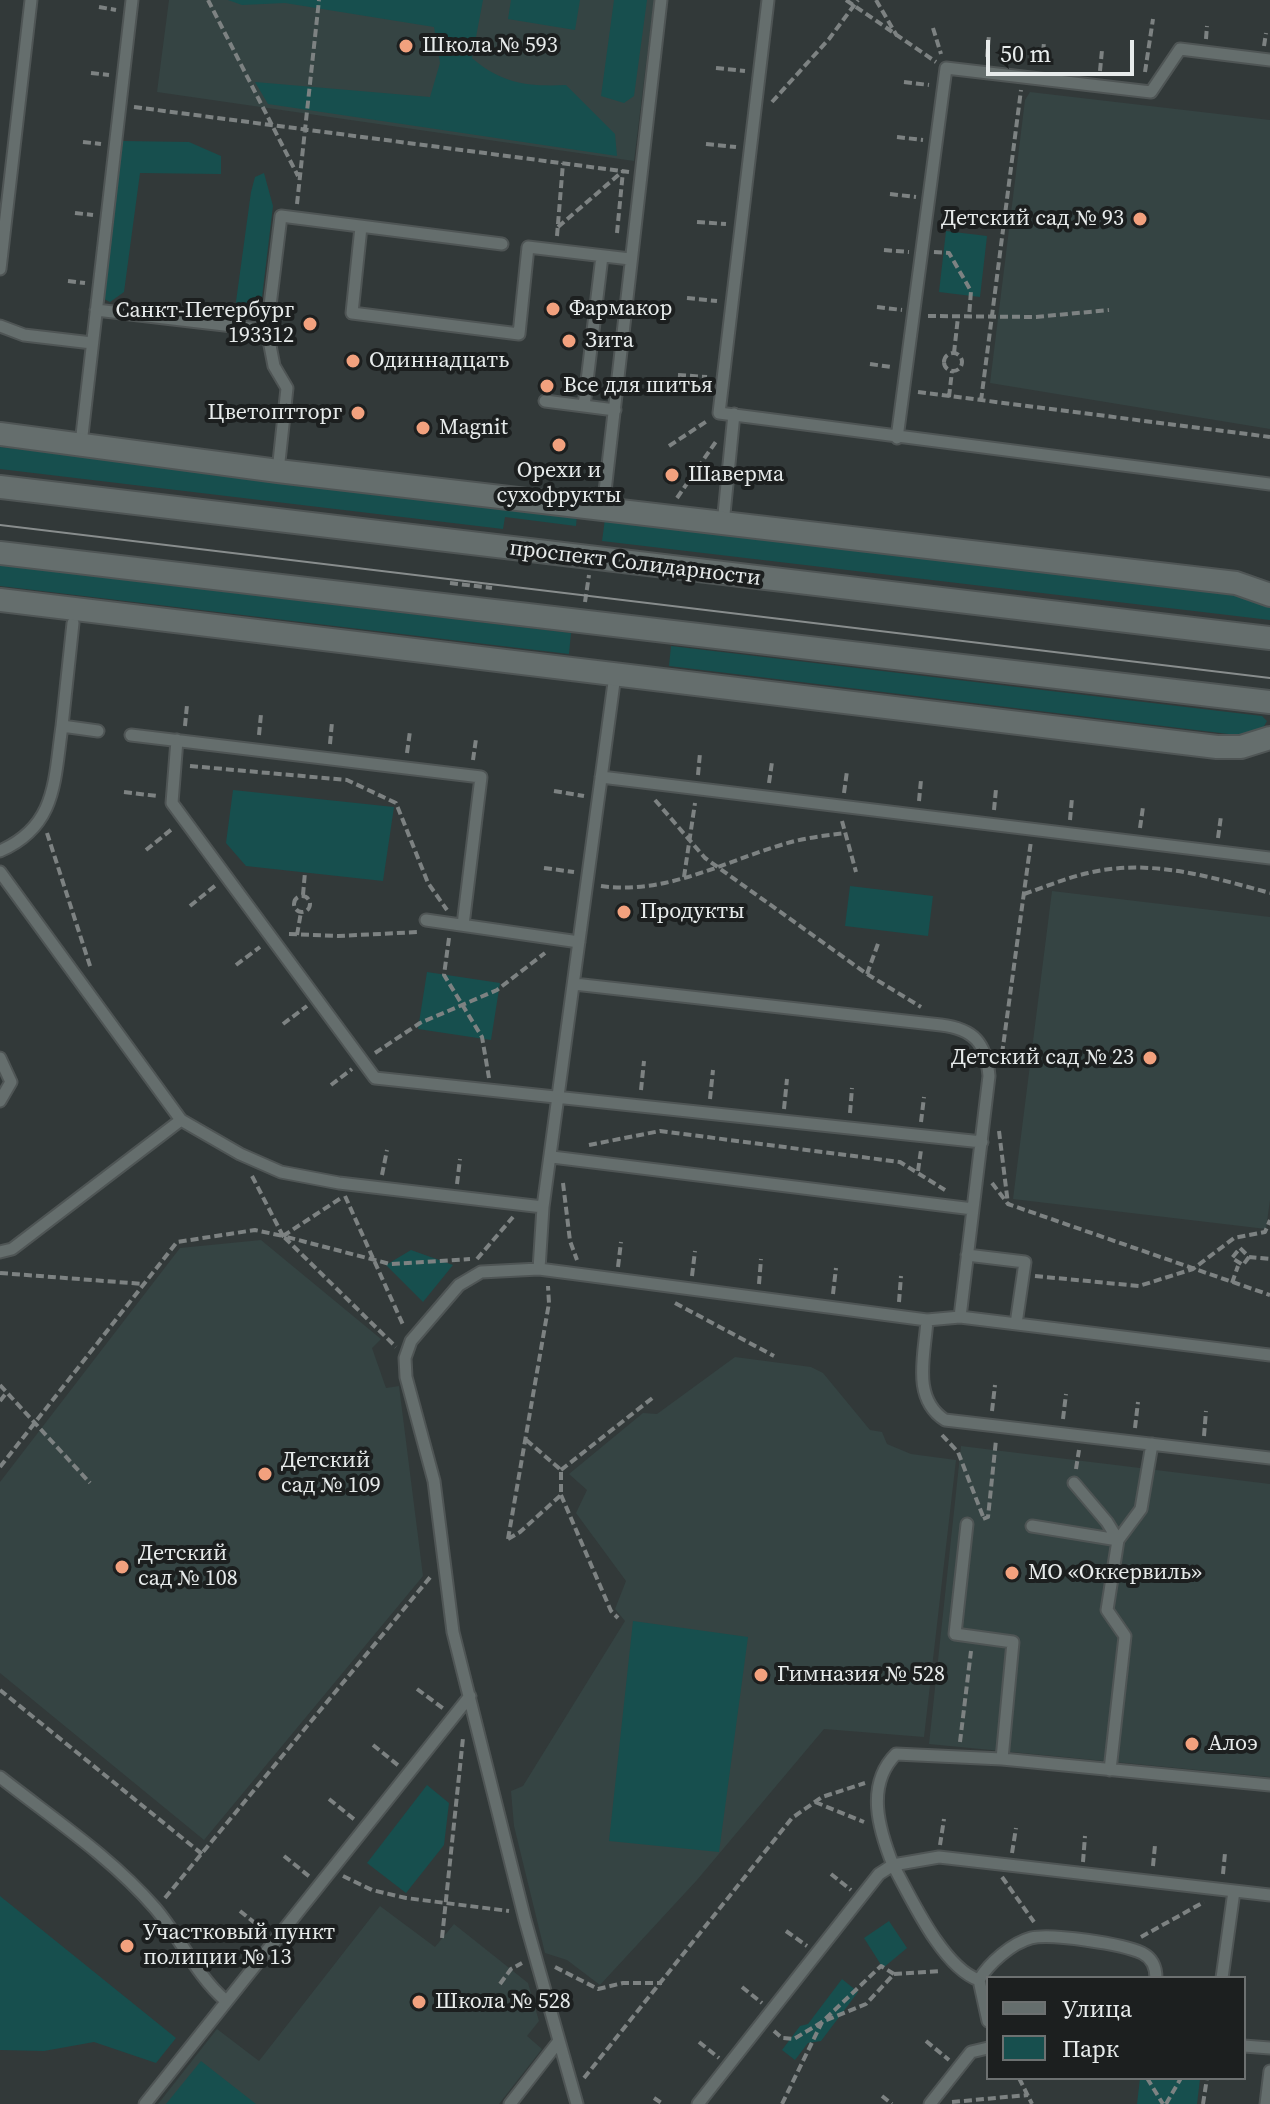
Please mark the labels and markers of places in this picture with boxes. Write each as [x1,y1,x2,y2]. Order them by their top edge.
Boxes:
place label: Школа № 593 [422,33,558,59]
marker: Школа № 593 [397,37,415,55]
place label: Детский сад № 93 [941,206,1124,232]
marker: Детский сад № 93 [1131,210,1149,228]
place label: Фармакор [569,296,672,322]
place label: Санкт-Петербург 193312 [116,298,294,350]
marker: Фармакор [544,300,562,318]
marker: Санкт-Петербург 193312 [301,315,319,333]
place label: Зита [585,328,634,354]
marker: Зита [560,332,578,350]
place label: Одиннадцать [369,348,509,374]
marker: Одиннадцать [344,352,362,370]
place label: Все для шитья [563,373,713,399]
marker: Все для шитья [538,377,556,395]
place label: Цветоптторг [207,400,342,426]
marker: Цветоптторг [349,404,367,422]
place label: Magnit [439,415,508,441]
marker: Magnit [414,419,432,437]
marker: Орехи и сухофрукты [550,436,568,454]
place label: Орехи и сухофрукты [496,458,622,510]
place label: Шаверма [688,462,784,488]
marker: Шаверма [663,466,681,484]
place label: Продукты [640,899,745,925]
marker: Продукты [615,903,633,921]
place label: Детский сад № 23 [951,1045,1134,1071]
marker: Детский сад № 23 [1141,1049,1159,1067]
place label: Детский сад № 109 [281,1448,381,1500]
marker: Детский сад № 109 [256,1465,274,1483]
place label: Детский сад № 108 [138,1541,238,1592]
marker: Детский сад № 108 [113,1558,131,1576]
place label: МО «Оккервиль» [1028,1560,1202,1586]
marker: МО «Оккервиль» [1003,1564,1021,1582]
place label: Гимназия № 528 [777,1662,945,1688]
marker: Гимназия № 528 [752,1666,770,1684]
place label: Алоэ [1208,1731,1258,1757]
marker: Алоэ [1183,1735,1201,1753]
place label: Участковый пункт полиции № 13 [143,1920,335,1972]
marker: Участковый пункт полиции № 13 [118,1937,136,1955]
place label: Школа № 528 [435,1989,571,2015]
marker: Школа № 528 [410,1993,428,2011]

